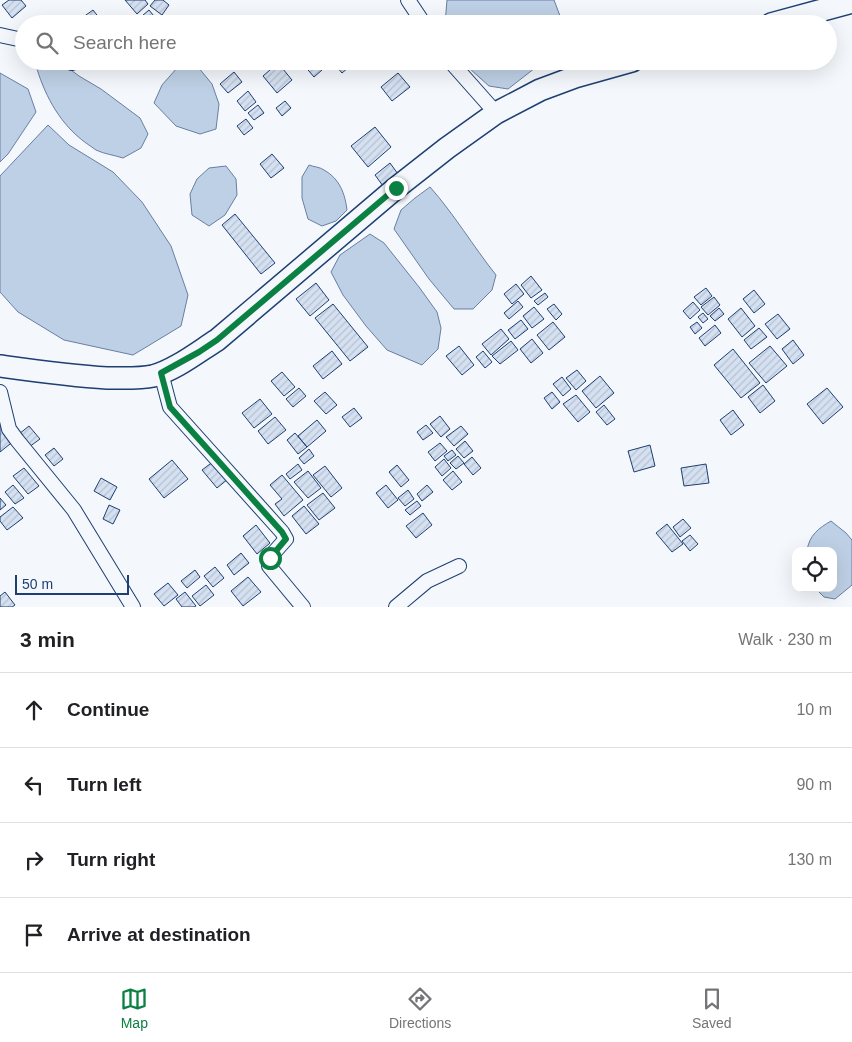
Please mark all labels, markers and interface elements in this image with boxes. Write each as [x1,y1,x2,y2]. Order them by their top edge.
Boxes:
search box [15,15,837,70]
icon: search [33,29,61,57]
text: Search here [73,32,177,53]
route end [385,177,408,200]
route start [259,547,282,570]
map controls [792,547,837,592]
button: locate [792,547,837,592]
scale bar [15,572,129,595]
text: 50 m [22,576,53,592]
text: 3 min [20,628,75,651]
text: Walk · 230 m [738,631,832,648]
icon: ahead [20,696,48,724]
text: Continue [67,699,149,720]
text: 10 m [796,701,832,718]
icon: left [20,771,48,799]
text: Turn left [67,774,142,795]
text: 90 m [796,776,832,793]
icon: right [20,846,48,874]
text: Turn right [67,849,155,870]
text: 130 m [788,851,832,868]
icon: arrive [20,921,48,949]
text: Arrive at destination [67,924,251,945]
tab: Map [120,985,148,1031]
tab: Directions [389,985,451,1031]
tab: Saved [692,985,732,1031]

